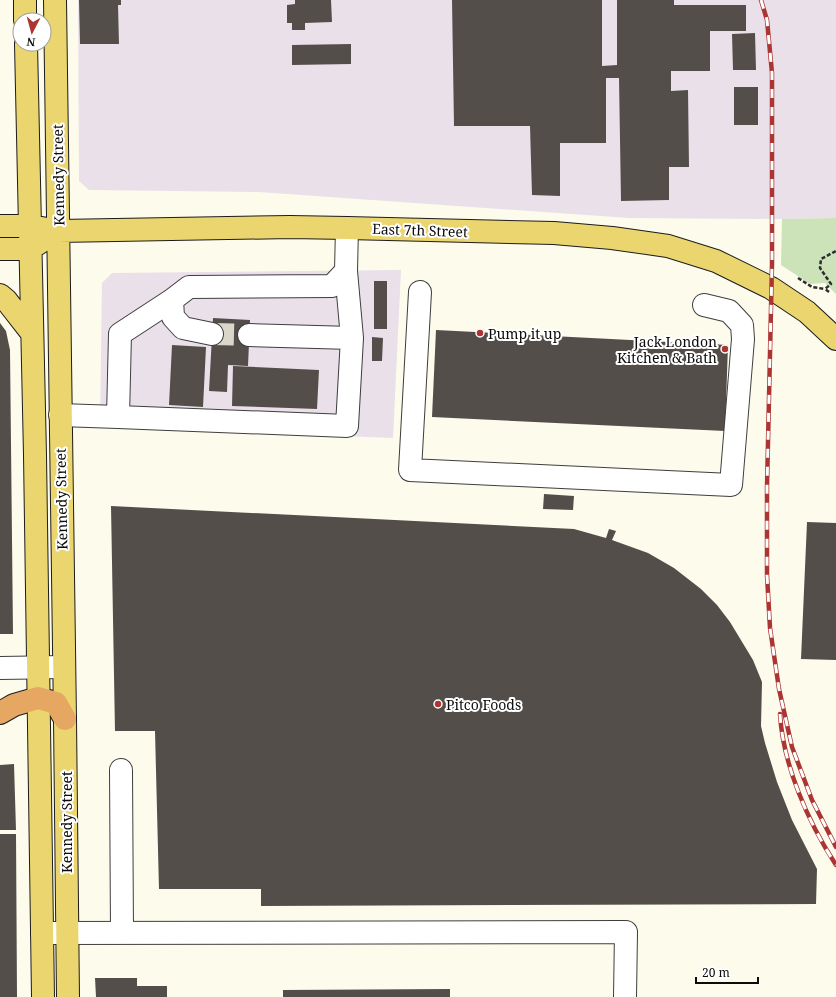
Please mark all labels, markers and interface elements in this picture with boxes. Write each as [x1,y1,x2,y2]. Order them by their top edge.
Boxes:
north arrow [12,12,52,52]
text: N [25,34,36,50]
street label: Kennedy Street [48,124,68,226]
street label: East 7th Street [372,219,468,241]
place label: Pump it up [488,324,561,343]
marker: Pump it up [475,328,485,338]
place label: Jack London Kitchen & Bath [617,332,717,367]
marker: Jack London Kitchen & Bath [720,344,730,354]
street label: Kennedy Street [51,448,71,550]
place label: Pitco Foods [446,695,521,714]
marker: Pitco Foods [433,699,443,709]
street label: Kennedy Street [57,771,76,873]
scale bar [696,959,758,985]
text: 20 m [702,964,730,981]

